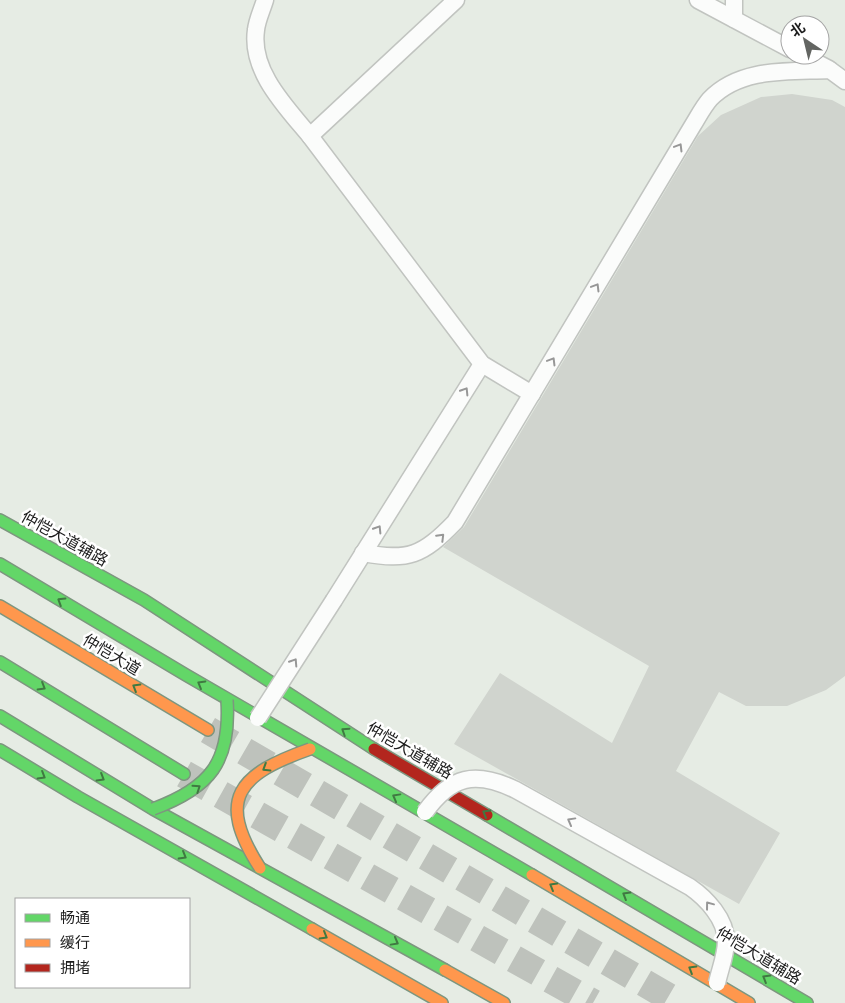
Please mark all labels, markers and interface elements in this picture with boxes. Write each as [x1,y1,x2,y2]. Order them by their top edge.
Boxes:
north arrow [780,15,830,65]
text: 北 [787,18,808,41]
one-way arrow [673,144,683,153]
one-way arrow [590,283,600,292]
one-way arrow [545,358,555,367]
one-way arrow [459,388,468,397]
street label: 仲恺大道辅路 [18,507,111,570]
one-way arrow [372,525,382,534]
one-way arrow [435,534,444,543]
one-way arrow [58,598,67,608]
street label: 仲恺大道 [79,630,144,679]
one-way arrow [288,658,297,668]
one-way arrow [36,681,45,691]
one-way arrow [197,681,206,691]
one-way arrow [133,683,142,693]
street label: 仲恺大道辅路 [363,718,456,783]
one-way arrow [342,727,351,737]
one-way arrow [262,761,271,771]
one-way arrow [36,769,45,779]
one-way arrow [96,771,105,781]
one-way arrow [191,785,200,794]
one-way arrow [393,793,402,803]
one-way arrow [482,809,491,819]
one-way arrow [568,817,577,827]
one-way arrow [177,850,186,860]
one-way arrow [549,882,558,892]
one-way arrow [622,892,631,902]
legend [15,898,190,988]
one-way arrow [706,901,715,910]
text: 畅通 [60,909,90,927]
street label: 仲恺大道辅路 [713,923,805,988]
one-way arrow [319,930,328,940]
text: 缓行 [60,934,90,952]
one-way arrow [389,935,398,945]
text: 拥堵 [60,959,90,977]
one-way arrow [689,965,698,975]
one-way arrow [762,974,771,984]

